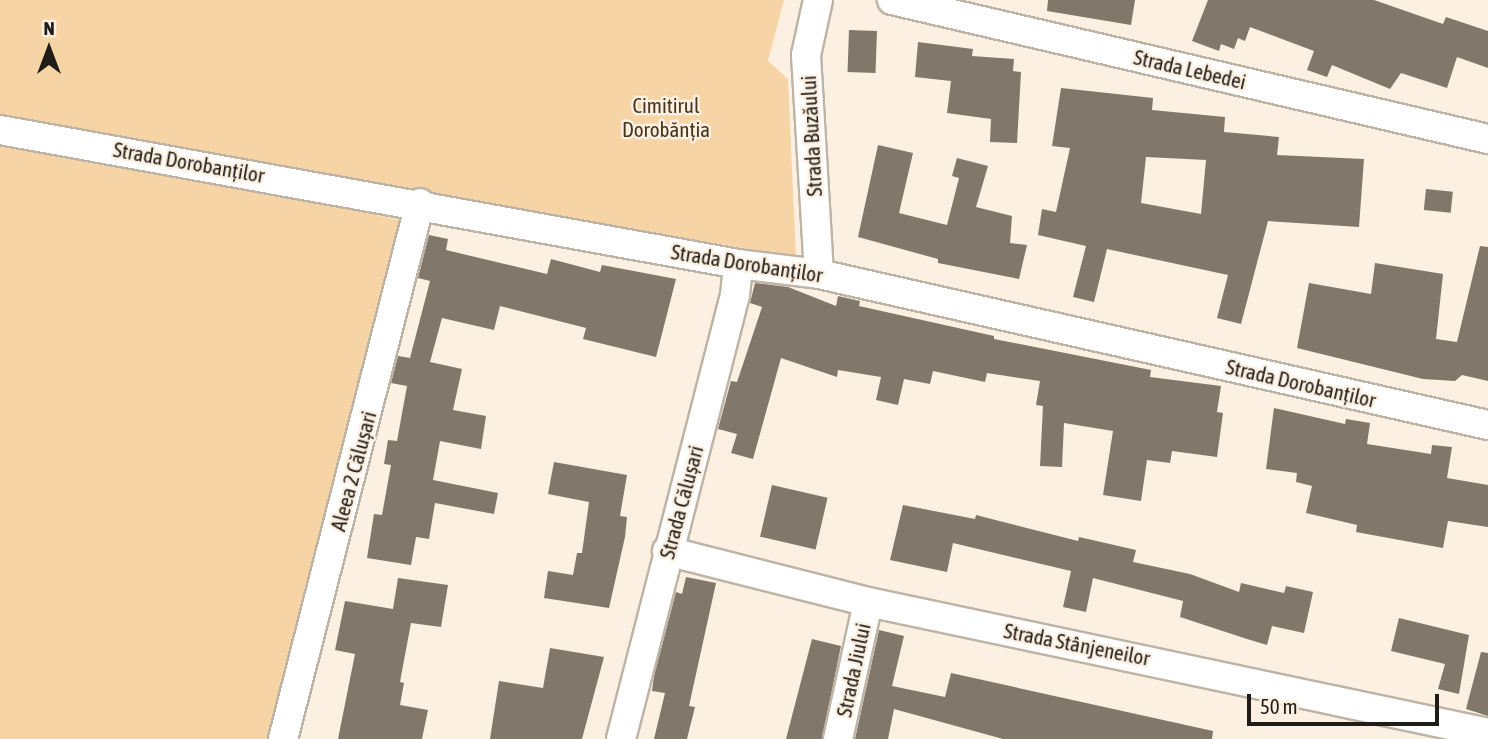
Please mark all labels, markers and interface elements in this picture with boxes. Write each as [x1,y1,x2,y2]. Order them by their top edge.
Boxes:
north arrow [14,14,84,84]
text: N [43,17,55,39]
street label: Strada Lebedei [1131,44,1249,94]
street label: Strada Buzăului [795,75,827,197]
park label: Cimitirul Dorobănția [622,92,710,142]
street label: Strada Dorobanților [112,136,266,188]
street label: Strada Dorobanților [670,239,824,287]
street label: Strada Dorobanților [1224,354,1378,412]
street label: Aleea 2 Călușari [325,408,381,534]
street label: Strada Călușari [654,443,708,561]
street label: Strada Stânjeneilor [1002,617,1152,671]
street label: Strada Jiului [831,621,875,719]
scale bar [1250,680,1442,724]
text: 50 m [1260,694,1298,718]

